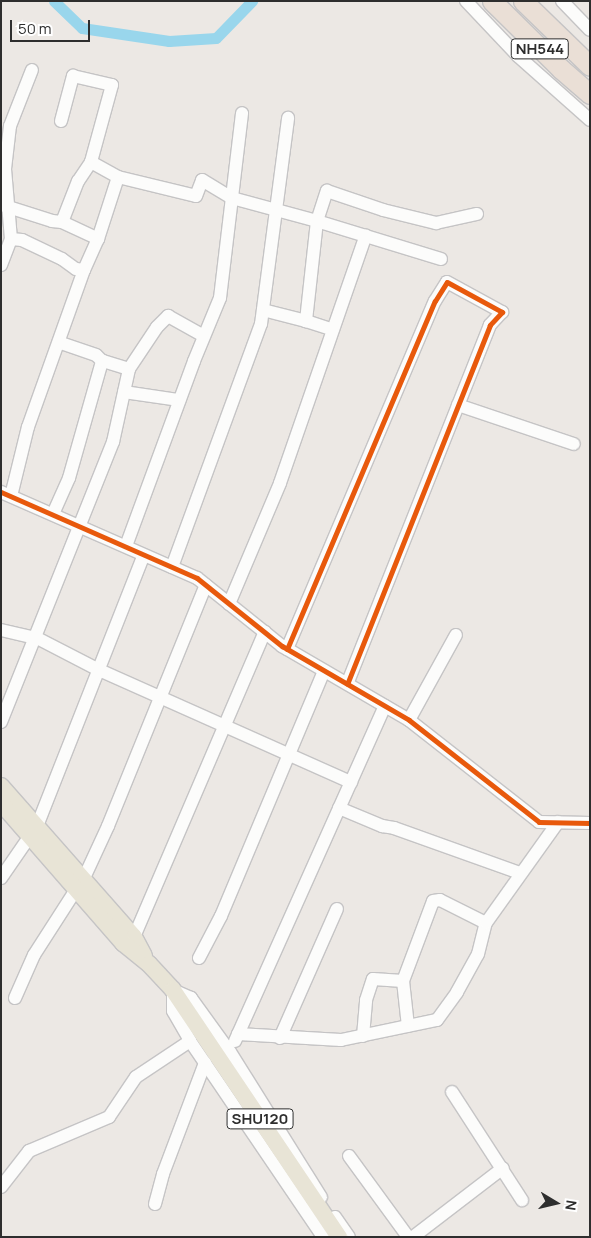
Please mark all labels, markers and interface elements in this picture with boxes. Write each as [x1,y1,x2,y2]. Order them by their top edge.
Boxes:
scale bar [12,10,92,42]
text: 50 m [18,18,52,39]
road number: NH544 [510,36,570,62]
road number: SHU120 [226,1106,294,1132]
north arrow [531,1178,581,1228]
text: N [561,1199,581,1212]

